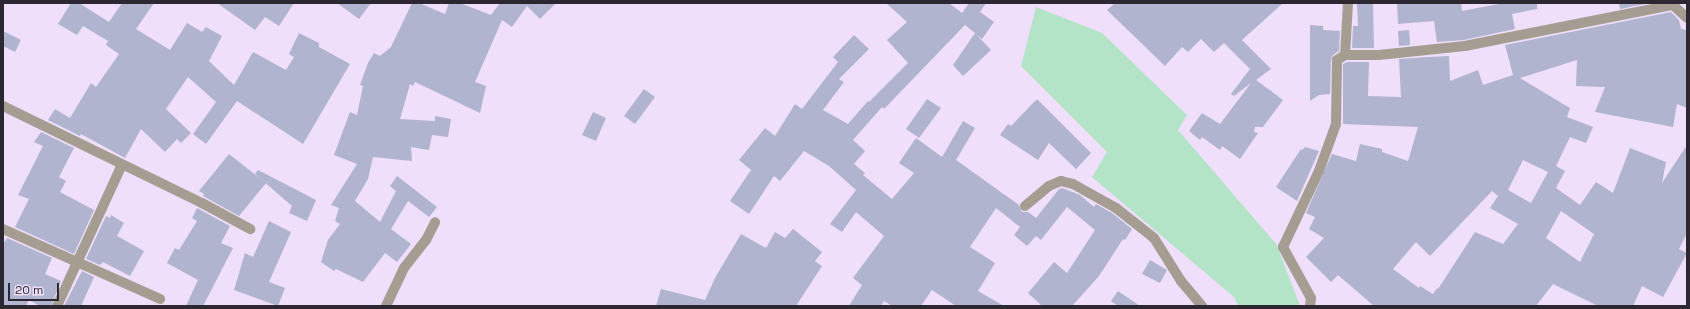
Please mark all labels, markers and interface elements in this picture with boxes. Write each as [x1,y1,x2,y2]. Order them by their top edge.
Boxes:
scale bar [10,275,61,301]
text: 20 m [15,282,43,298]

